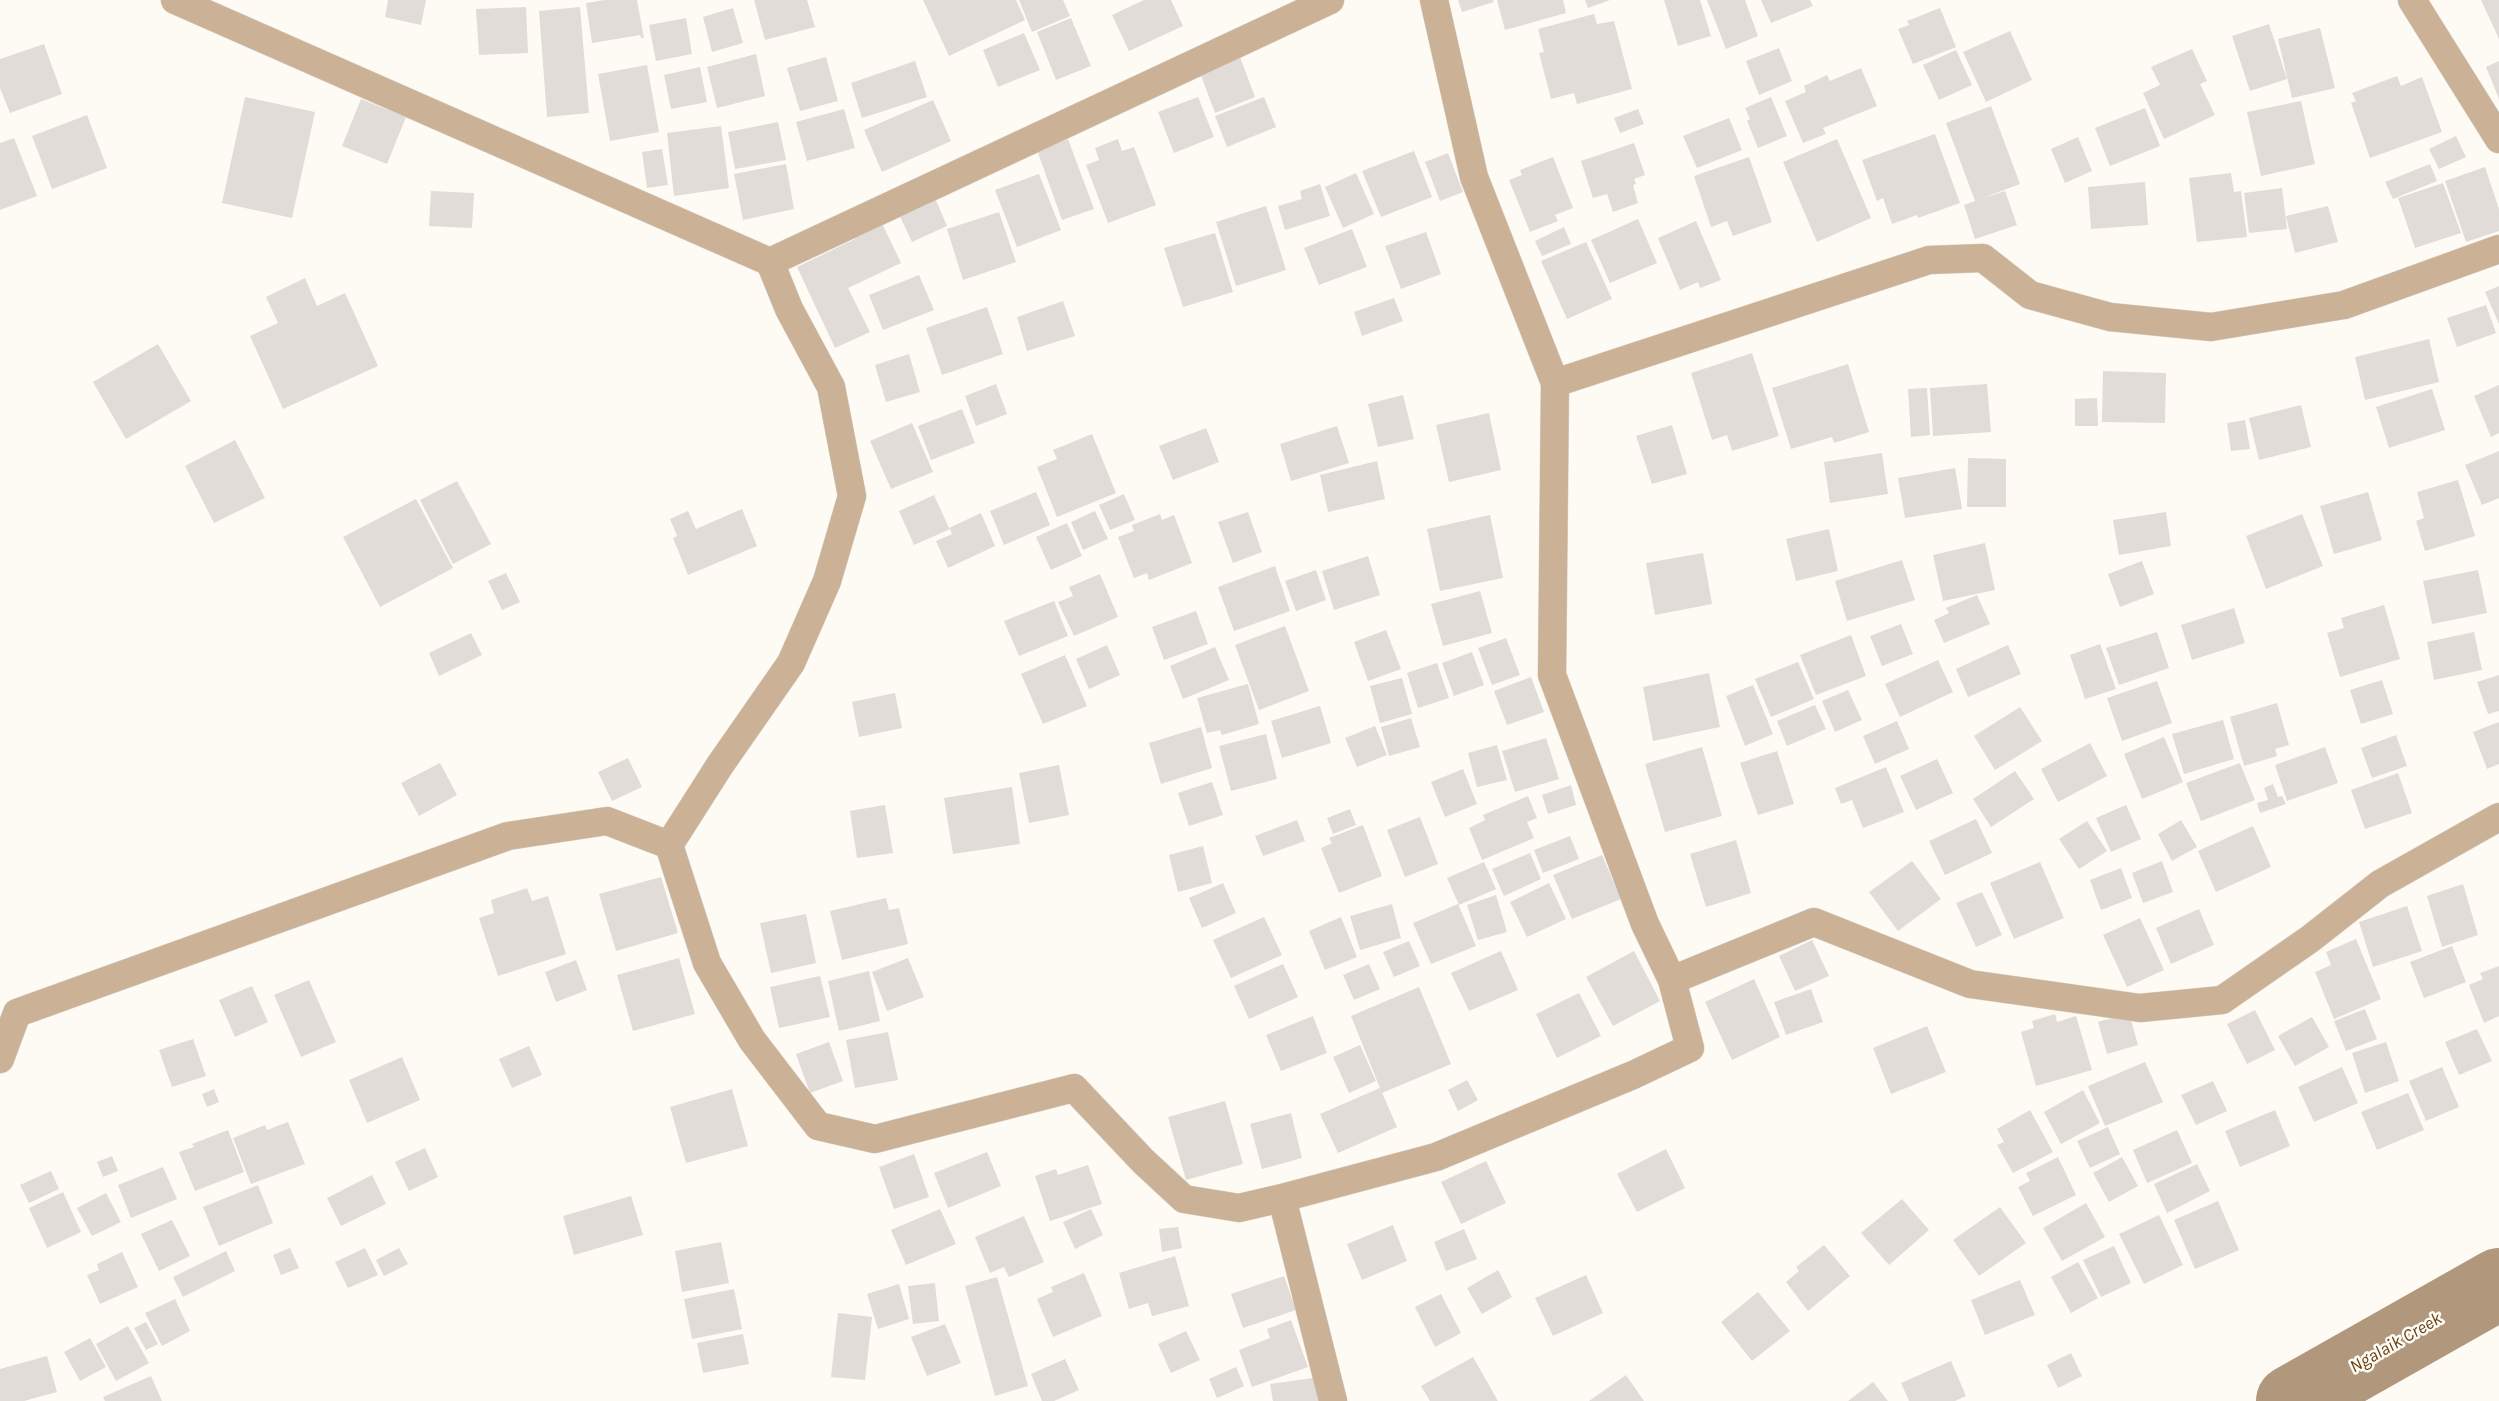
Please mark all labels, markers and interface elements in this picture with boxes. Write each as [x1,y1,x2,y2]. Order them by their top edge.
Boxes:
water label: Ngalaik Creek [2346,1308,2446,1378]

